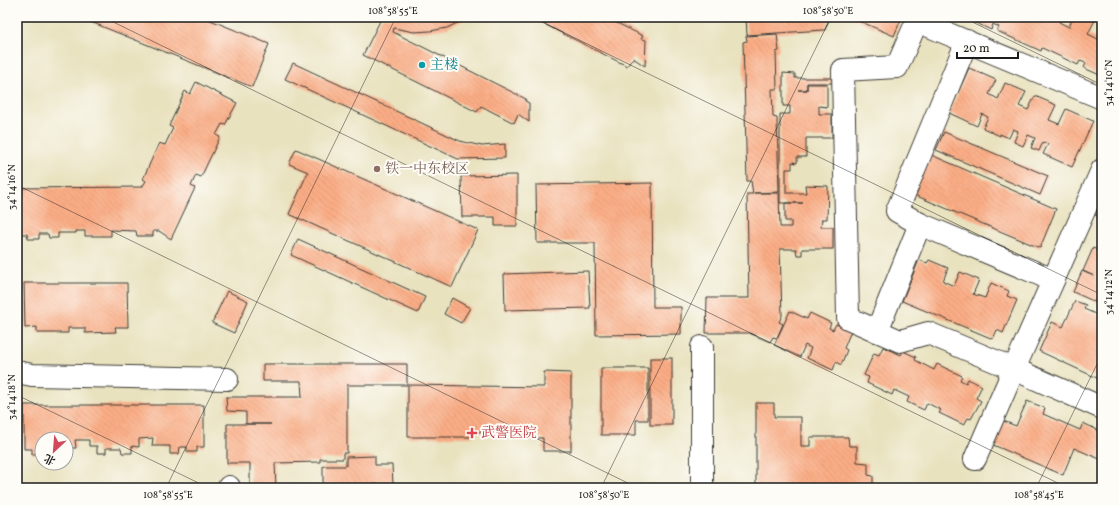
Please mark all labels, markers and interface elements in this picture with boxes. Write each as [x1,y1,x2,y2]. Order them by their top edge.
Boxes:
text: 108°58'55"E [368,4,418,18]
text: 108°58'50"E [803,4,853,18]
scale bar [957,34,1018,60]
text: 20 m [963,41,990,57]
place label: 主楼 [430,56,458,75]
text: 34°14'10"N [1102,59,1116,106]
marker: 主楼 [417,60,427,70]
place label: 铁一中东校区 [385,160,469,179]
text: 34°14'16"N [5,163,19,210]
marker: 铁一中东校区 [372,164,382,174]
text: 34°14'12"N [1102,268,1116,315]
text: 34°14'18"N [5,373,19,420]
place label: 武警医院 [481,424,537,443]
marker: 武警医院 [466,427,478,439]
north arrow [34,431,74,471]
text: 北 [42,449,59,468]
text: 108°58'55"E [143,488,193,502]
text: 108°58'50"E [579,488,629,502]
text: 108°58'45"E [1014,488,1064,502]

